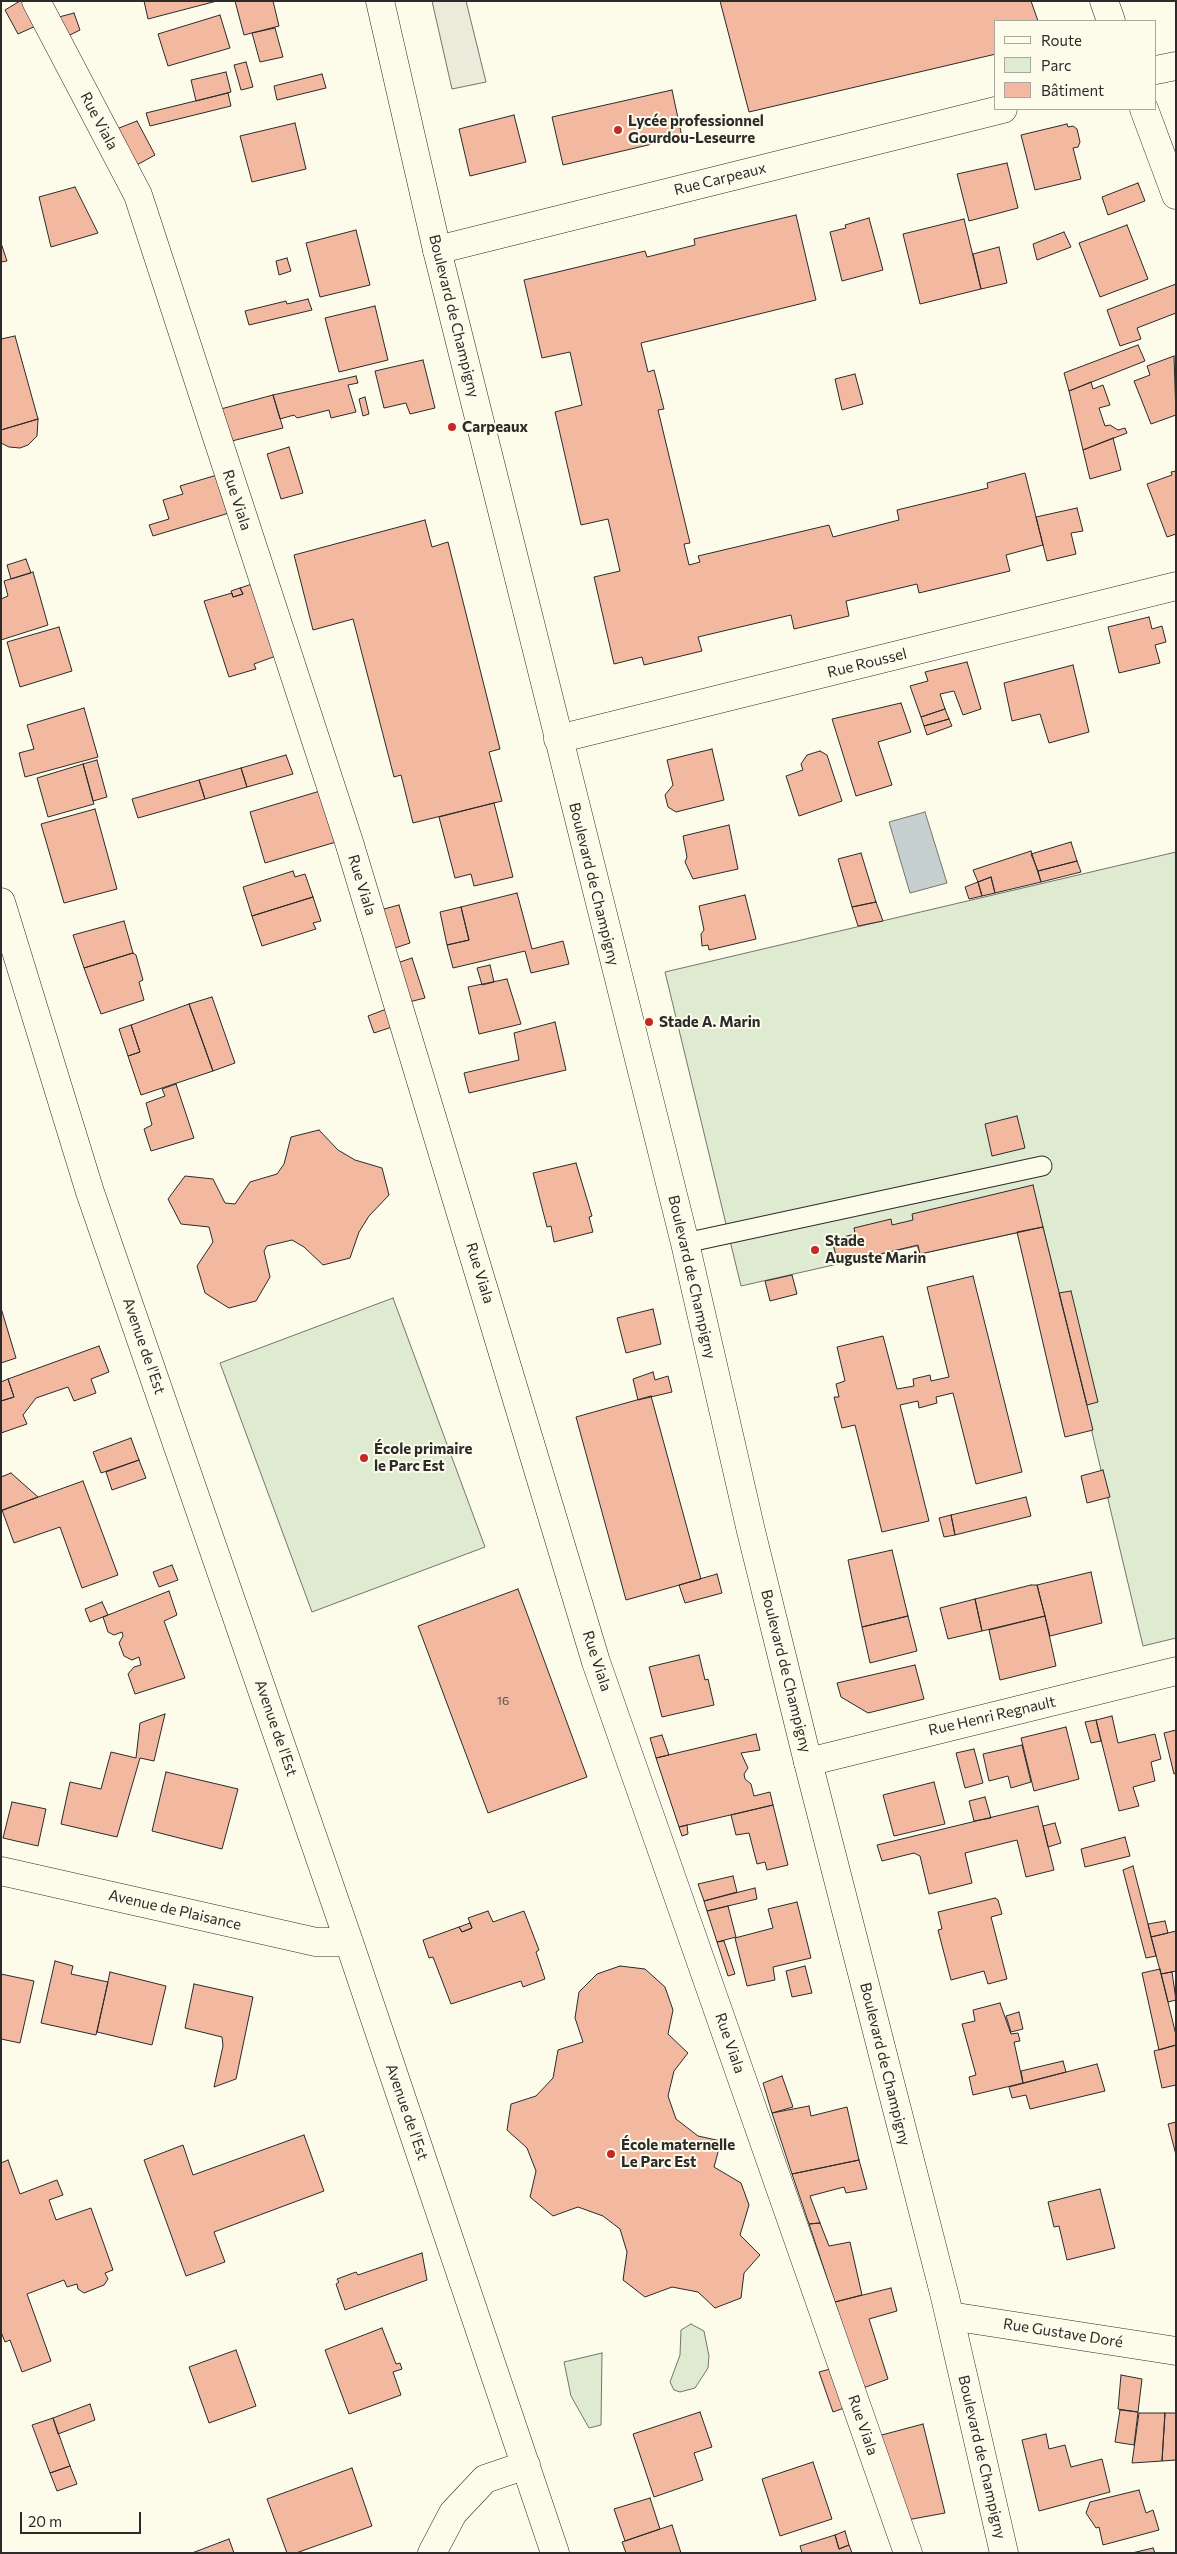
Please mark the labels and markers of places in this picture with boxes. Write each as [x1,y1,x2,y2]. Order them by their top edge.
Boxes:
place label: Lycée professionnel Gourdou-Leseurre [628,112,764,147]
marker: Lycée professionnel Gourdou-Leseurre [612,124,624,136]
place label: Carpeaux [462,418,528,436]
marker: Carpeaux [446,421,458,433]
place label: Stade A. Marin [659,1013,760,1031]
marker: Stade A. Marin [643,1016,655,1028]
place label: Stade Auguste Marin [825,1232,926,1267]
marker: Stade Auguste Marin [809,1244,821,1256]
place label: École primaire le Parc Est [374,1440,472,1475]
marker: École primaire le Parc Est [358,1452,370,1464]
place label: École maternelle Le Parc Est [621,2136,735,2171]
marker: École maternelle Le Parc Est [605,2148,617,2160]

